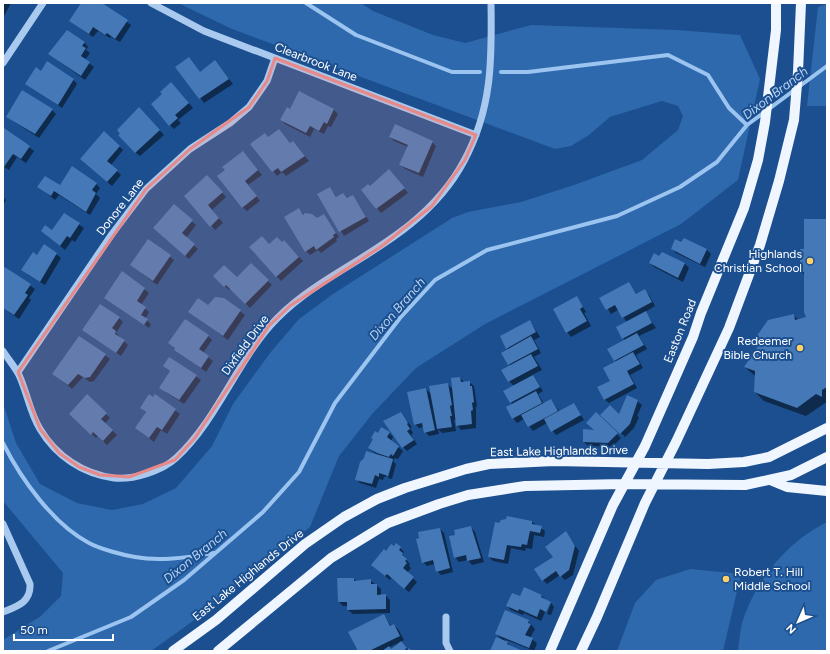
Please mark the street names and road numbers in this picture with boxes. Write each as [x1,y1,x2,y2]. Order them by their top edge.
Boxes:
street label: Clearbrook Lane [273,40,360,84]
street label: Donore Lane [94,176,147,238]
street label: Easton Road [661,297,699,365]
street label: Dixfield Drive [219,312,272,378]
street label: East Lake Highlands Drive [490,443,629,459]
street label: East Lake Highlands Drive [190,526,306,624]

